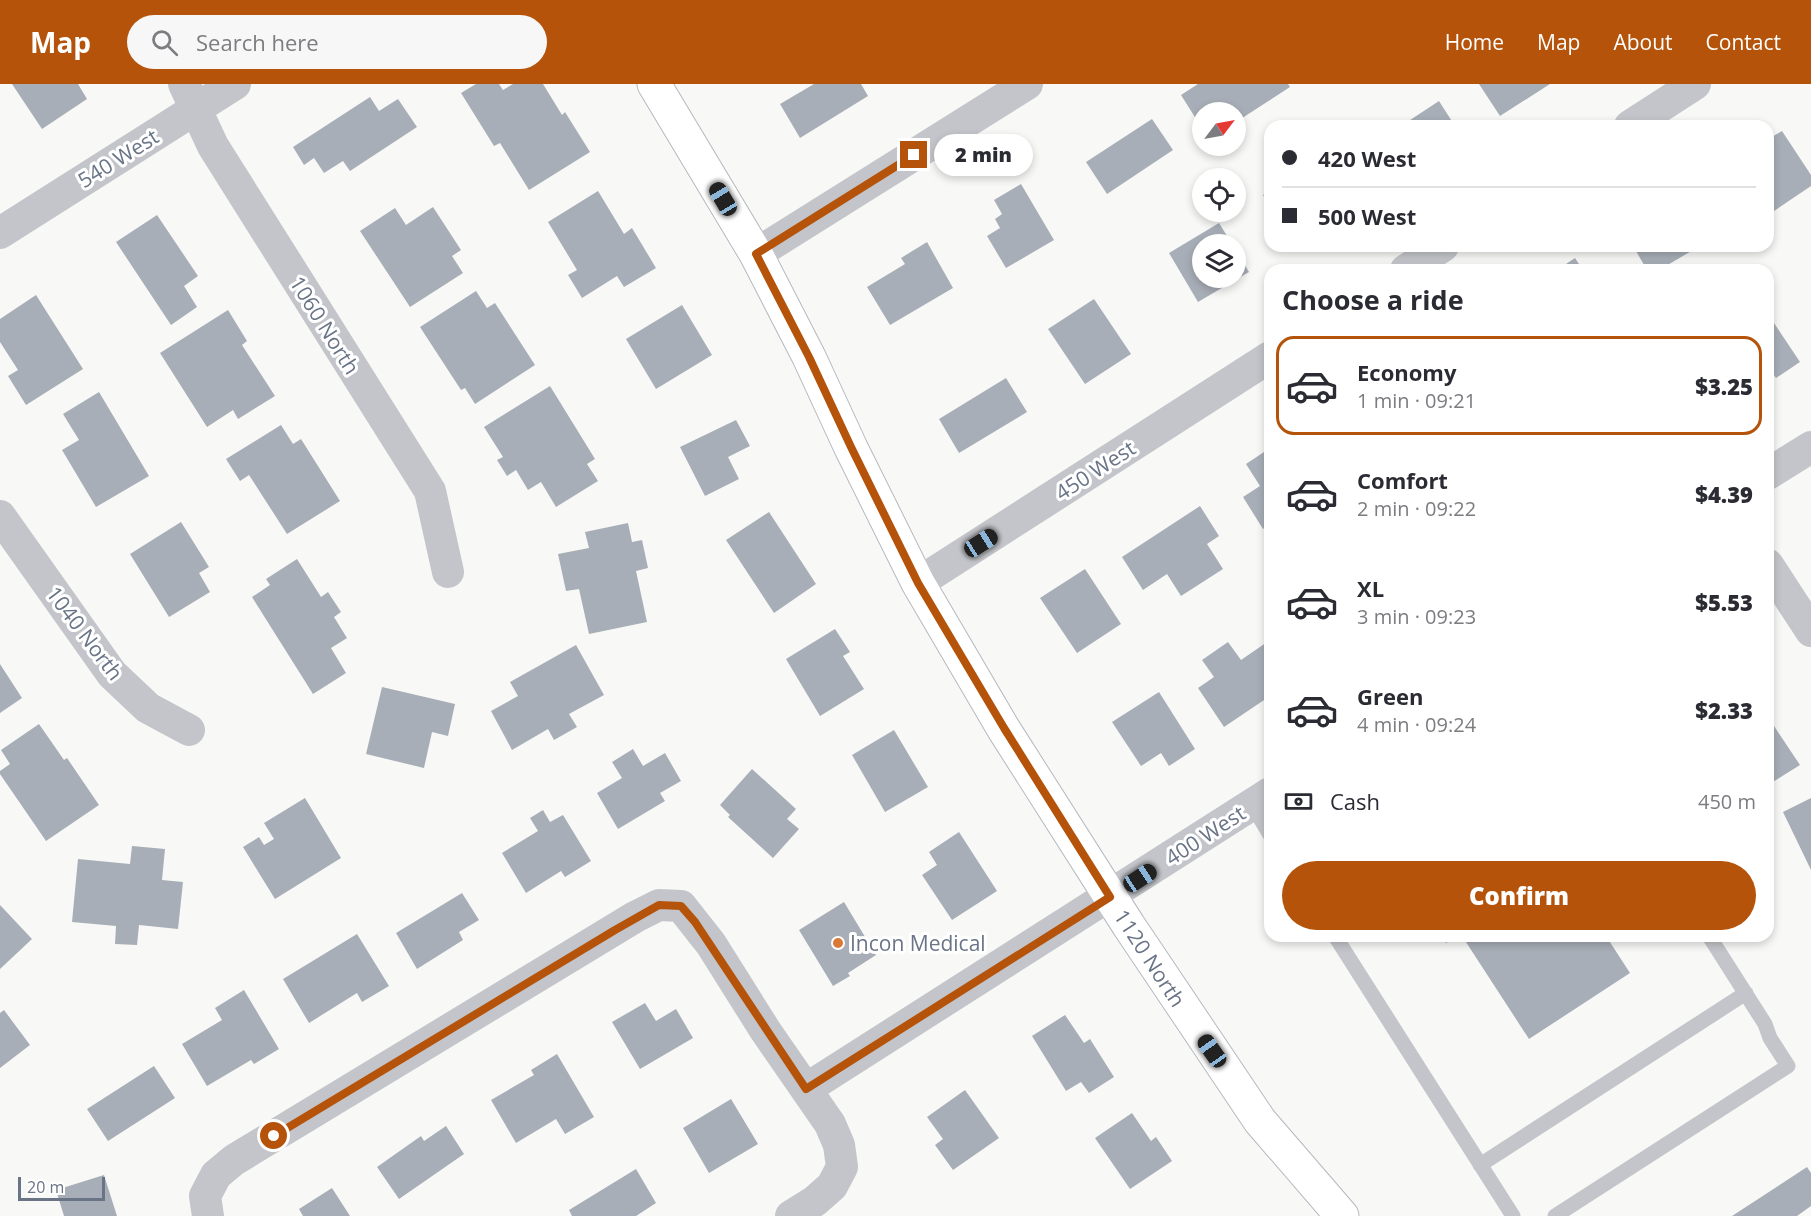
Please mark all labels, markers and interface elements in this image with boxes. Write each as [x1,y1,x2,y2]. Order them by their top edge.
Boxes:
search box [127,15,547,69]
text: Map [30,23,91,61]
icon: search [148,26,181,59]
text: Search here [196,27,319,57]
text: Home [1445,28,1504,56]
text: Map [1537,28,1580,56]
text: About [1613,28,1673,56]
text: Contact [1706,28,1781,56]
north arrow [1192,102,1246,156]
map controls [1192,102,1246,288]
street label: 540 West [72,122,164,194]
callout: 2 min [935,134,1034,176]
route end [900,141,927,168]
text: 2 min [955,141,1012,168]
text: 420 West [1318,143,1416,173]
button: locate [1192,168,1246,222]
car [706,179,740,219]
text: 500 West [1318,201,1416,231]
button: layers [1192,234,1246,288]
street label: 1060 North [284,271,366,379]
text: Choose a ride [1282,281,1464,318]
text: Economy [1357,357,1456,387]
icon: car [1285,359,1339,413]
text: $3.25 [1695,371,1753,401]
text: 1 min · 09:21 [1357,387,1476,414]
street label: 450 West [1050,434,1140,506]
text: Comfort [1357,465,1448,495]
icon: car [1285,467,1339,521]
text: $4.39 [1695,479,1753,509]
text: 2 min · 09:22 [1357,495,1476,522]
car [961,526,1001,560]
text: XL [1357,573,1384,603]
icon: car [1285,575,1339,629]
street label: 1040 North [40,580,130,686]
text: $5.53 [1695,587,1753,617]
text: 3 min · 09:23 [1357,603,1476,630]
text: Green [1357,681,1423,711]
icon: car [1285,683,1339,737]
text: $2.33 [1695,695,1753,725]
text: 4 min · 09:24 [1357,711,1476,738]
icon: cash [1282,785,1315,818]
text: Cash [1330,786,1380,816]
text: 450 m [1698,788,1756,815]
street label: 400 West [1160,799,1250,871]
car [1120,861,1160,895]
button: Confirm [1282,861,1756,930]
street label: 1120 North [1108,904,1192,1012]
place label: Incon Medical [850,929,986,957]
marker: Incon Medical [831,936,845,950]
car [1194,1031,1230,1071]
route start [260,1122,287,1149]
scale bar [18,1174,105,1202]
text: 20 m [27,1176,64,1198]

